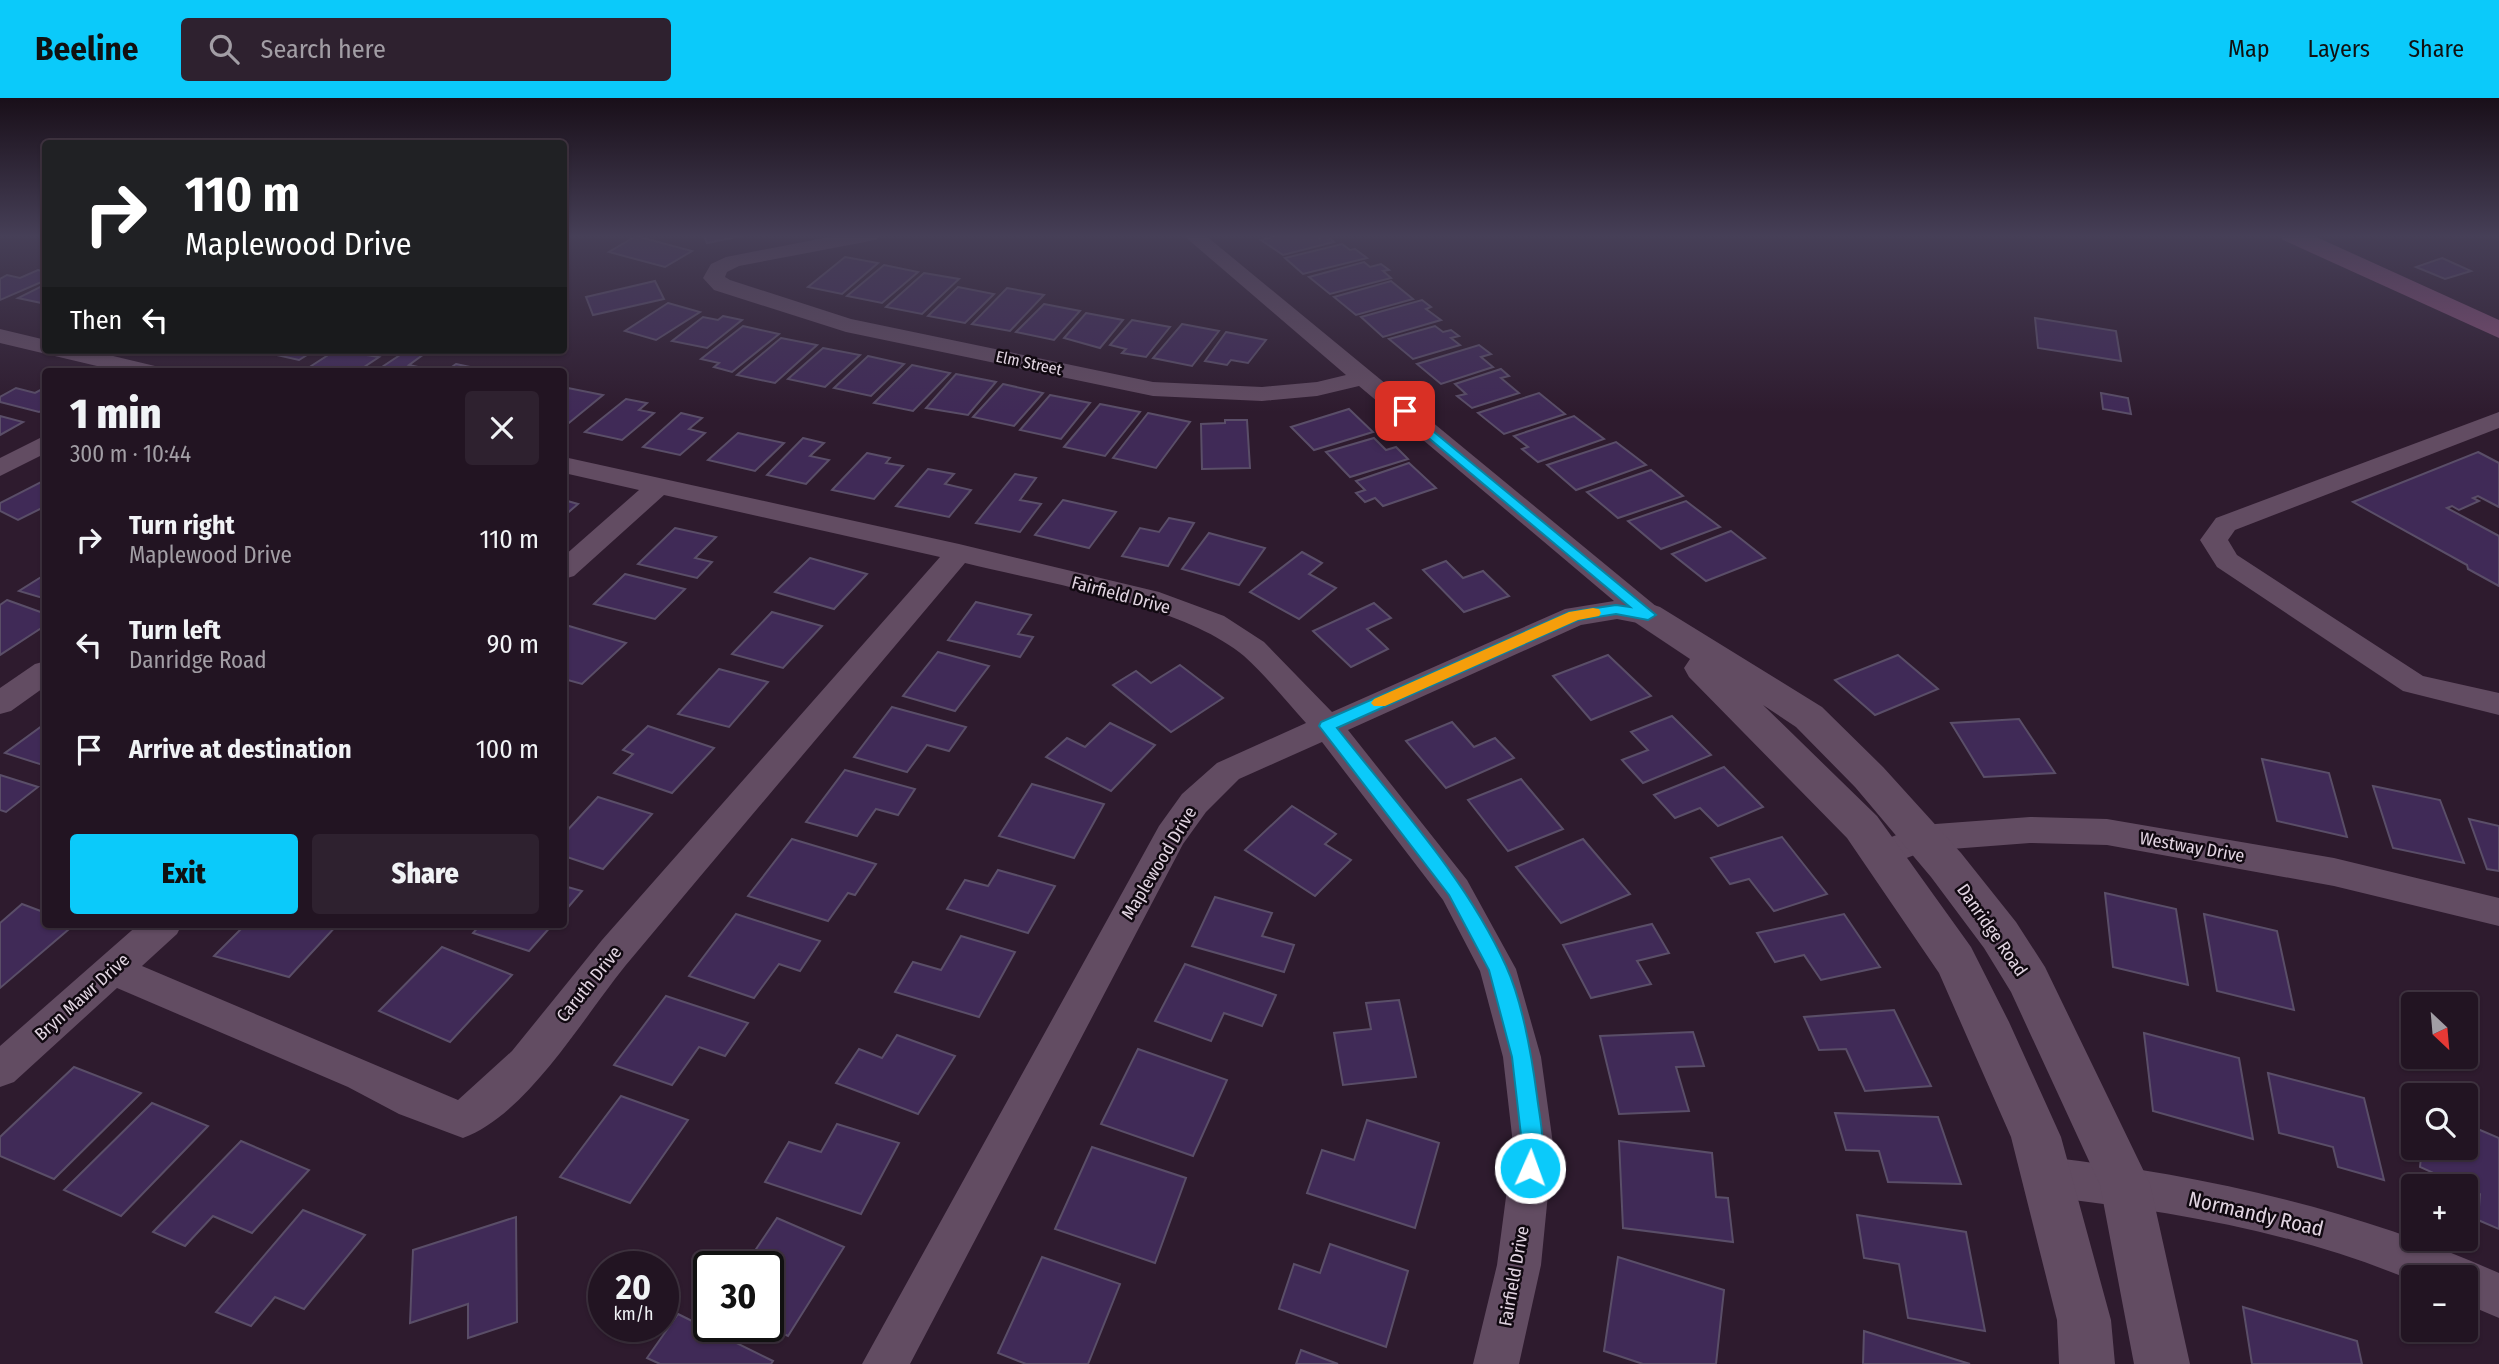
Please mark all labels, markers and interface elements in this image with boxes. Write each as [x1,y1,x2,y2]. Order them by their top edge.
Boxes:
search box [181,18,671,81]
text: Beeline [35,29,139,69]
icon: search [205,30,243,68]
text: Search here [261,34,386,65]
text: Map [2228,35,2270,63]
text: Layers [2308,35,2370,63]
text: Share [2408,35,2464,63]
text: 110 m [185,165,300,224]
icon: right [70,168,161,259]
text: Maplewood Drive [185,225,412,263]
icon: left [136,301,174,339]
text: Then [70,305,122,336]
street label: Elm Street [994,347,1065,379]
pin [1375,381,1435,441]
text: 1 min [70,389,161,439]
button: close [465,391,539,465]
icon: arrive [1386,392,1424,430]
text: 300 m · 10:44 [70,440,191,468]
text: Turn right [129,510,235,541]
icon: right [70,521,108,559]
text: 110 m [479,524,539,555]
text: Maplewood Drive [129,541,292,569]
street label: Fairfield Drive [1069,571,1173,619]
text: Turn left [129,615,221,646]
icon: left [70,626,108,664]
text: 90 m [487,629,539,660]
text: Danridge Road [129,646,267,674]
icon: arrive [70,731,108,769]
text: Arrive at destination [129,734,352,765]
text: 100 m [476,734,539,765]
street label: Maplewood Drive [1117,803,1201,923]
street label: Westway Drive [2138,827,2246,867]
button: Exit [70,834,298,914]
button: Share [312,834,539,914]
street label: Danridge Road [1952,880,2032,980]
street label: Caruth Drive [552,942,626,1026]
street label: Bryn Mawr Drive [30,949,134,1045]
north arrow [2401,992,2478,1069]
map controls [2401,992,2478,1342]
button: search [2401,1083,2478,1160]
position arrow [1493,1131,1567,1205]
button: + [2401,1174,2478,1251]
street label: Normandy Road [2186,1186,2326,1242]
street label: Fairfield Drive [1494,1224,1534,1328]
speed limit sign: 30 [693,1251,784,1342]
button: − [2401,1265,2478,1342]
text: 20 [616,1266,651,1308]
text: km/h [613,1303,654,1325]

